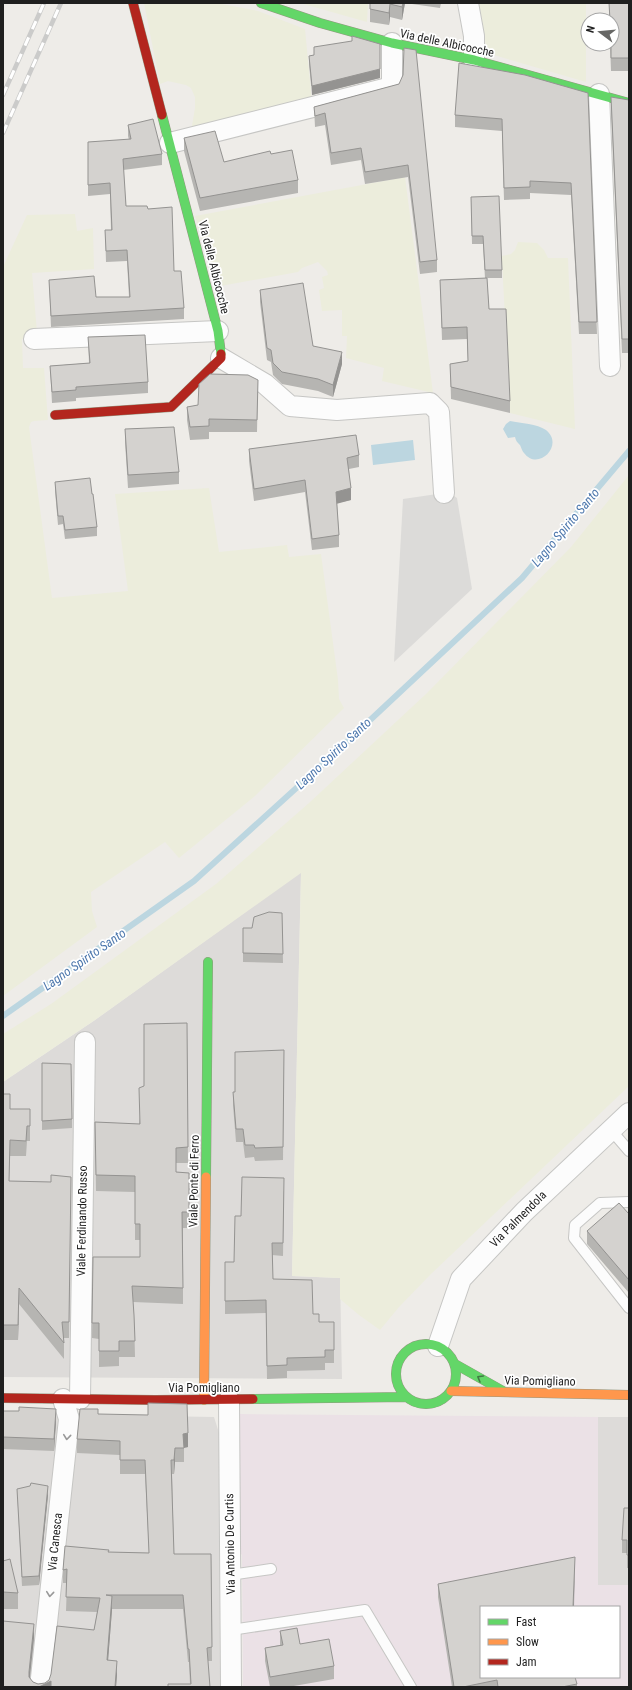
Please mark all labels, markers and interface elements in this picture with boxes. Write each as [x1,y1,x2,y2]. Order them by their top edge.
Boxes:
north arrow [580,12,620,52]
text: N [584,24,598,34]
street label: Via delle Albicocche [399,26,496,60]
street label: Via delle Albicocche [196,219,232,316]
water label: Lagno Spirito Santo [528,485,602,570]
water label: Lagno Spirito Santo [293,715,374,792]
water label: Lagno Spirito Santo [40,925,129,994]
street label: Viale Ponte di Ferro [186,1135,202,1227]
street label: Viale Ferdinando Russo [74,1165,90,1277]
street label: Via Palmendola [487,1188,549,1250]
street label: Via Pomigliano [504,1373,576,1389]
one-way arrow [477,1376,484,1383]
street label: Via Pomigliano [168,1381,240,1395]
one-way arrow [62,1434,71,1440]
street label: Via Antonio De Curtis [222,1493,238,1595]
street label: Via Canesca [45,1512,65,1572]
one-way arrow [45,1591,54,1597]
legend [480,1606,620,1678]
text: Fast [516,1615,537,1629]
text: Slow [516,1635,539,1649]
text: Jam [516,1655,537,1669]

